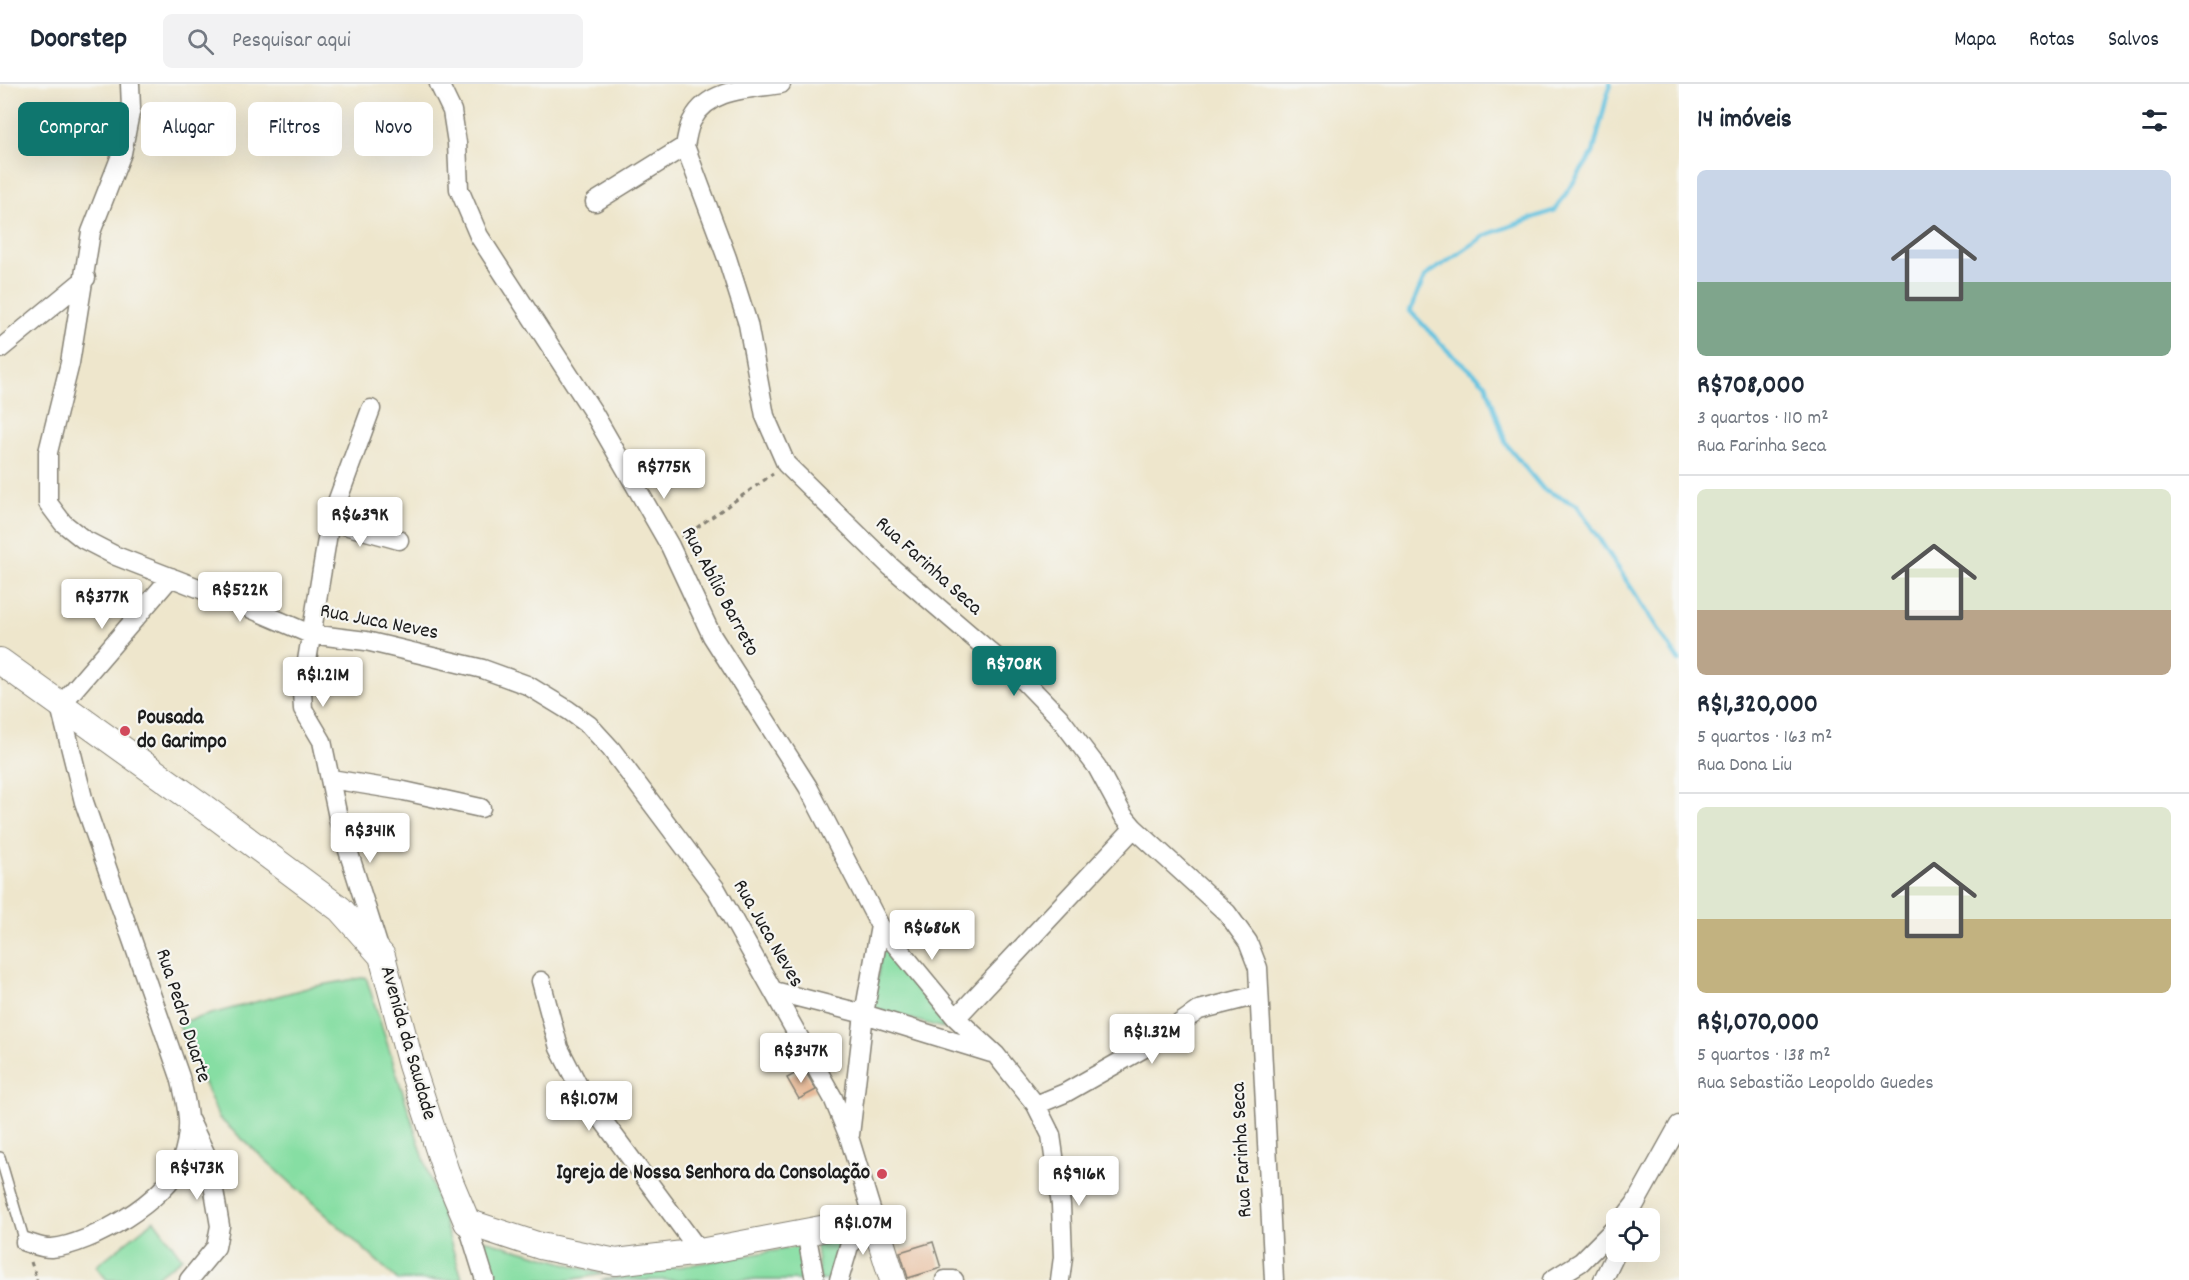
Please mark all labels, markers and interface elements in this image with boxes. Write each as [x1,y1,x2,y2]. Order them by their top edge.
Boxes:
search box [163,14,583,68]
text: Doorstep [30,21,127,61]
icon: search [184,25,217,58]
text: Pesquisar aqui [232,26,351,57]
text: Mapa [1954,26,1996,56]
text: Rotas [2029,26,2075,56]
text: Salvos [2108,26,2159,56]
chip: Comprar [18,102,129,156]
chip: Alugar [141,102,236,156]
chip: Filtros [248,102,342,156]
chip: Novo [354,102,433,156]
text: 14 imóveis [1697,102,1792,139]
icon: filters [2138,104,2171,137]
icon: home [1880,209,1988,317]
text: R$708,000 [1697,368,1805,405]
text: 3 quartos · 110 m² [1697,405,1828,433]
text: Rua Farinha Seca [1697,433,1826,461]
pin: R$775K [615,449,713,500]
text: R$775K [637,454,691,482]
pin: R$639K [311,497,409,548]
text: R$639K [332,502,388,530]
street label: Rua Farinha Seca [868,510,989,624]
street label: Rua Abílio Barreto [672,522,766,662]
icon: home [1880,528,1988,636]
pin: R$522K [191,572,289,623]
text: R$522K [212,577,268,605]
pin: R$377K [53,579,151,630]
text: R$377K [75,584,129,612]
street label: Rua Juca Neves [317,597,441,649]
pin: R$708K [965,646,1063,697]
text: R$708K [986,651,1042,679]
pin: R$1.21M [268,657,378,708]
text: R$1.21M [297,662,349,690]
text: R$1,320,000 [1697,687,1818,724]
place label: Pousada do Garimpo [137,704,227,758]
marker: Pousada do Garimpo [118,724,132,738]
text: 5 quartos · 163 m² [1697,724,1832,752]
text: Rua Dona Liu [1697,752,1792,780]
pin: R$341K [321,813,419,864]
text: R$341K [345,818,395,846]
icon: home [1880,846,1988,954]
street label: Rua Juca Neves [724,874,810,994]
pin: R$686K [883,910,981,961]
text: R$686K [904,915,960,943]
street label: Rua Pedro Duarte [146,945,218,1087]
street label: Avenida da Saudade [371,962,443,1124]
text: R$1,070,000 [1697,1005,1819,1042]
pin: R$1.32M [1097,1014,1207,1065]
text: R$1.32M [1124,1019,1180,1047]
pin: R$347K [752,1033,850,1084]
text: R$347K [774,1038,828,1066]
text: 5 quartos · 138 m² [1697,1042,1830,1070]
text: Rua Sebastião Leopoldo Guedes [1697,1070,1934,1098]
street label: Rua Farinha Seca [1224,1080,1262,1218]
pin: R$1.07M [534,1081,644,1132]
text: R$1.07M [560,1086,618,1114]
pin: R$473K [148,1150,246,1201]
text: R$473K [170,1155,224,1183]
pin: R$916K [1030,1156,1128,1207]
place label: Igreja de Nossa Senhora da Consolação [556,1159,870,1189]
text: R$916K [1053,1161,1105,1189]
marker: Igreja de Nossa Senhora da Consolação [875,1167,889,1181]
pin: R$1.07M [808,1205,918,1256]
map controls [1606,1208,1660,1262]
button: locate [1606,1208,1660,1262]
text: R$1.07M [834,1210,892,1238]

